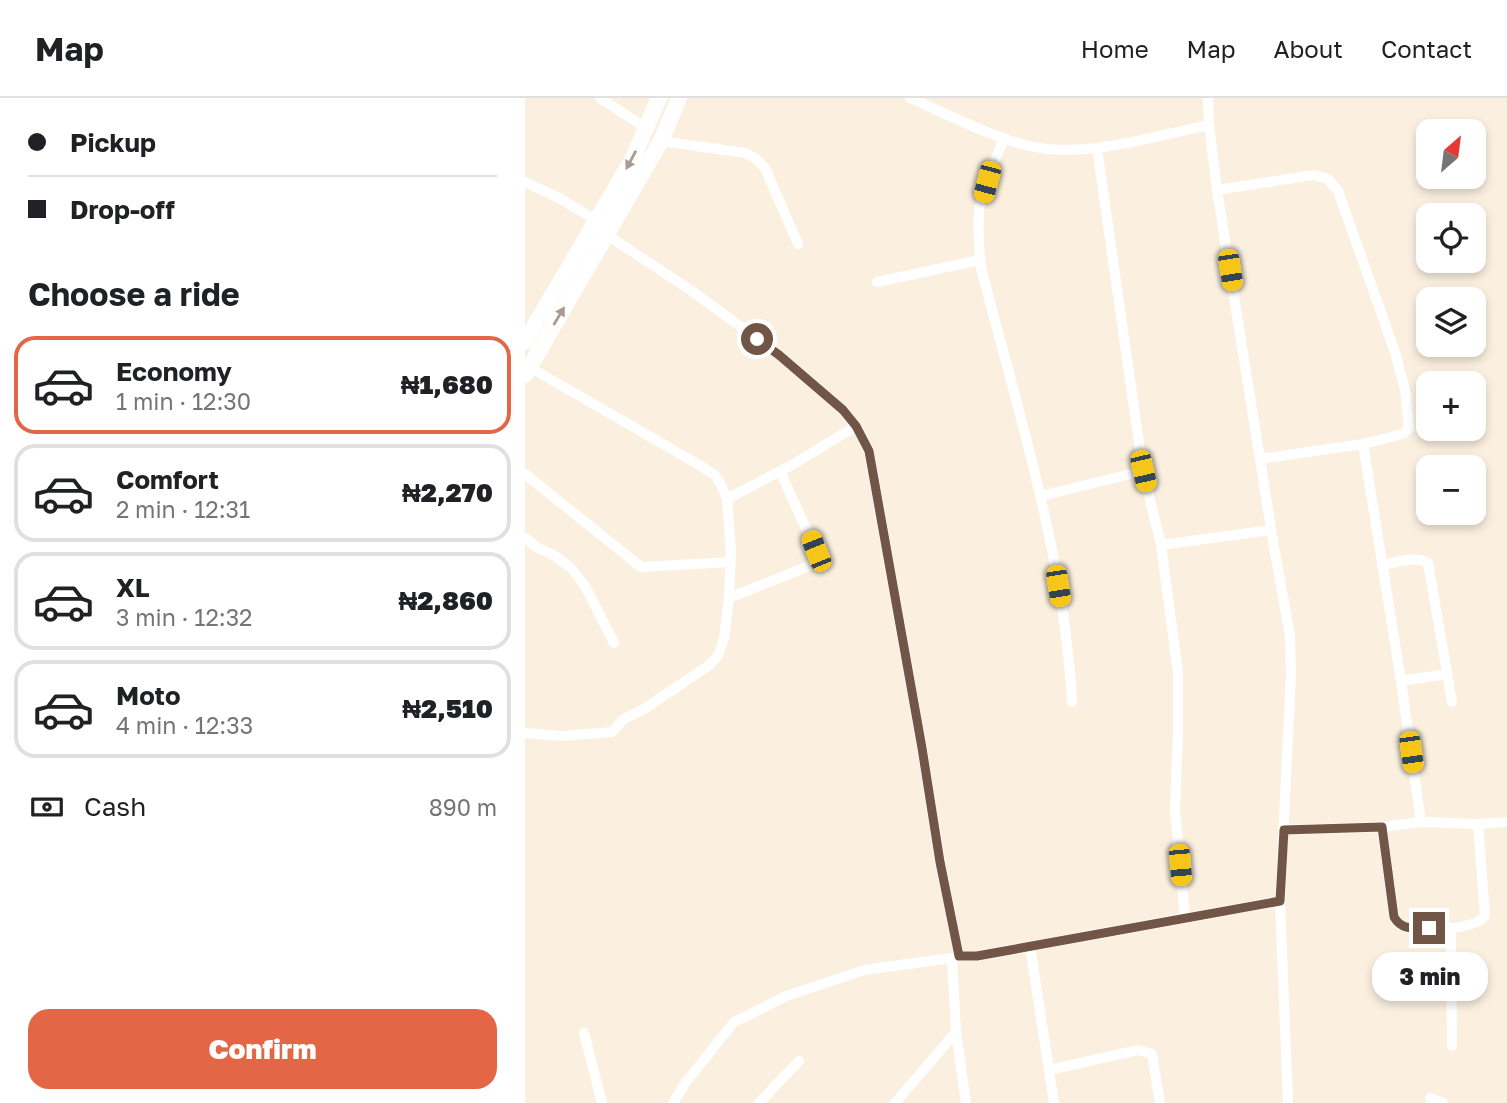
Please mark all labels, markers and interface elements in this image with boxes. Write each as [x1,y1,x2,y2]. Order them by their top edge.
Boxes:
text: Map [35,29,104,68]
text: Home [1081,34,1149,63]
text: Map [1187,34,1236,63]
text: About [1274,34,1343,63]
text: Contact [1381,34,1472,63]
north arrow [1416,119,1486,189]
map controls [1416,119,1486,525]
text: Pickup [70,127,156,158]
one-way arrow [625,150,637,170]
car [972,159,1003,205]
text: Drop-off [70,194,175,225]
button: locate [1416,203,1486,273]
car [1217,248,1244,292]
text: Choose a ride [28,275,240,313]
button: layers [1416,287,1486,357]
one-way arrow [552,306,565,325]
route start [741,323,773,355]
icon: car [32,354,95,417]
text: Economy [116,356,232,387]
text: ₦1,680 [401,369,493,400]
button: + [1416,371,1486,441]
text: 1 min · 12:30 [116,387,251,415]
car [1129,448,1158,494]
button: − [1416,455,1486,525]
icon: car [32,462,95,525]
text: Comfort [116,464,219,495]
text: ₦2,270 [402,477,493,508]
text: 2 min · 12:31 [116,495,250,523]
car [799,528,834,574]
car [1045,564,1072,608]
icon: car [32,570,95,633]
text: XL [116,572,150,603]
text: ₦2,860 [398,585,493,616]
text: 3 min · 12:32 [116,603,252,631]
icon: car [32,678,95,741]
text: Moto [116,680,181,711]
text: ₦2,510 [402,693,493,724]
text: 4 min · 12:33 [116,711,253,739]
car [1398,730,1425,774]
icon: cash [28,788,66,826]
text: Cash [84,791,146,822]
text: 890 m [429,793,497,821]
car [1168,843,1193,887]
route end [1413,912,1445,944]
callout: 3 min [1371,952,1487,1001]
text: 3 min [1400,962,1460,990]
button: Confirm [28,1009,497,1089]

